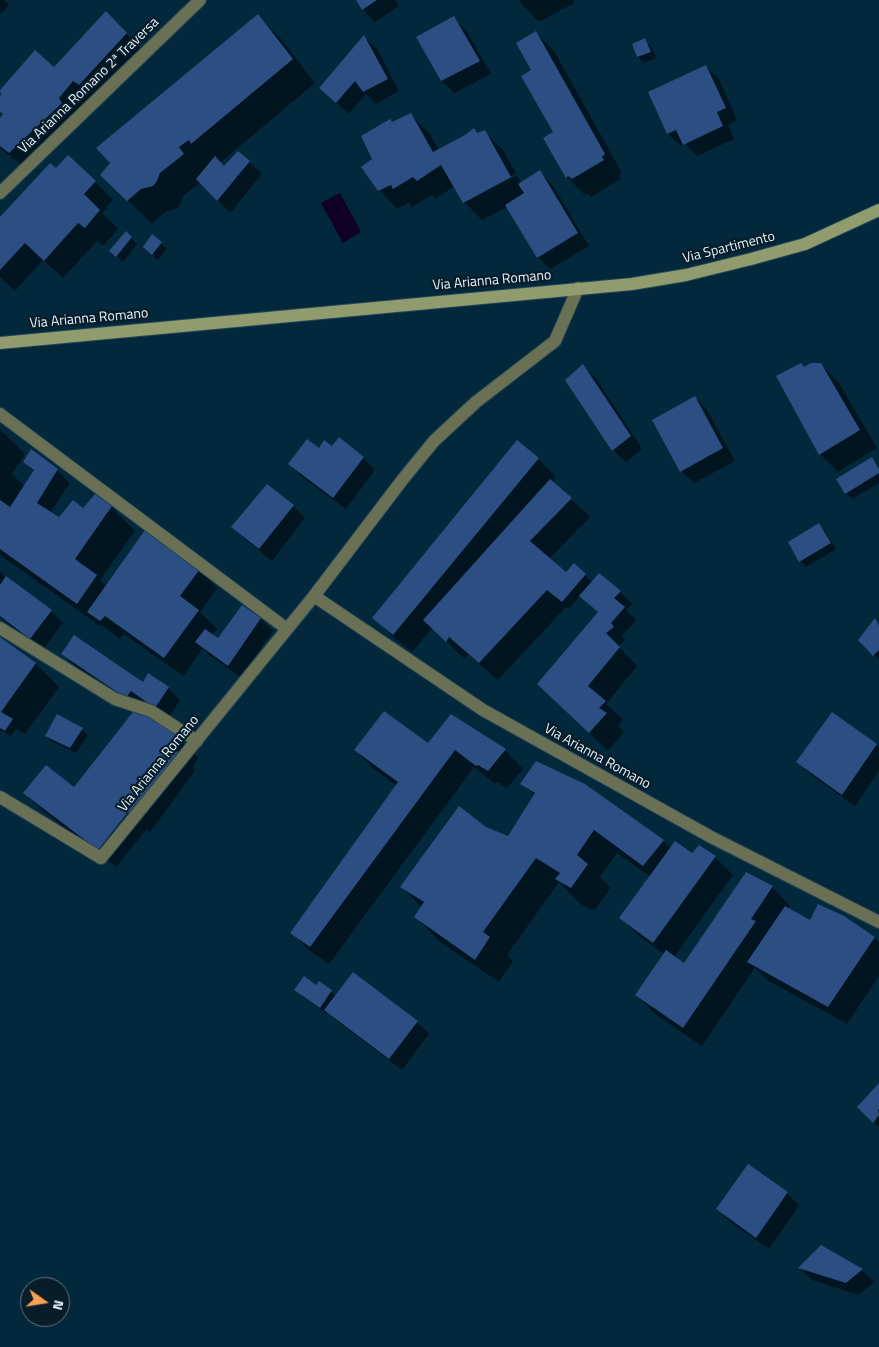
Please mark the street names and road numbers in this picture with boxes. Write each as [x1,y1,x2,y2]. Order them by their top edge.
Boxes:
street label: Via Arianna Romano 2ª Traversa [15,14,163,158]
street label: Via Spartimento [681,228,777,268]
street label: Via Arianna Romano [432,267,552,295]
street label: Via Arianna Romano [29,305,149,333]
street label: Via Arianna Romano [115,712,203,816]
street label: Via Arianna Romano [541,721,653,793]

